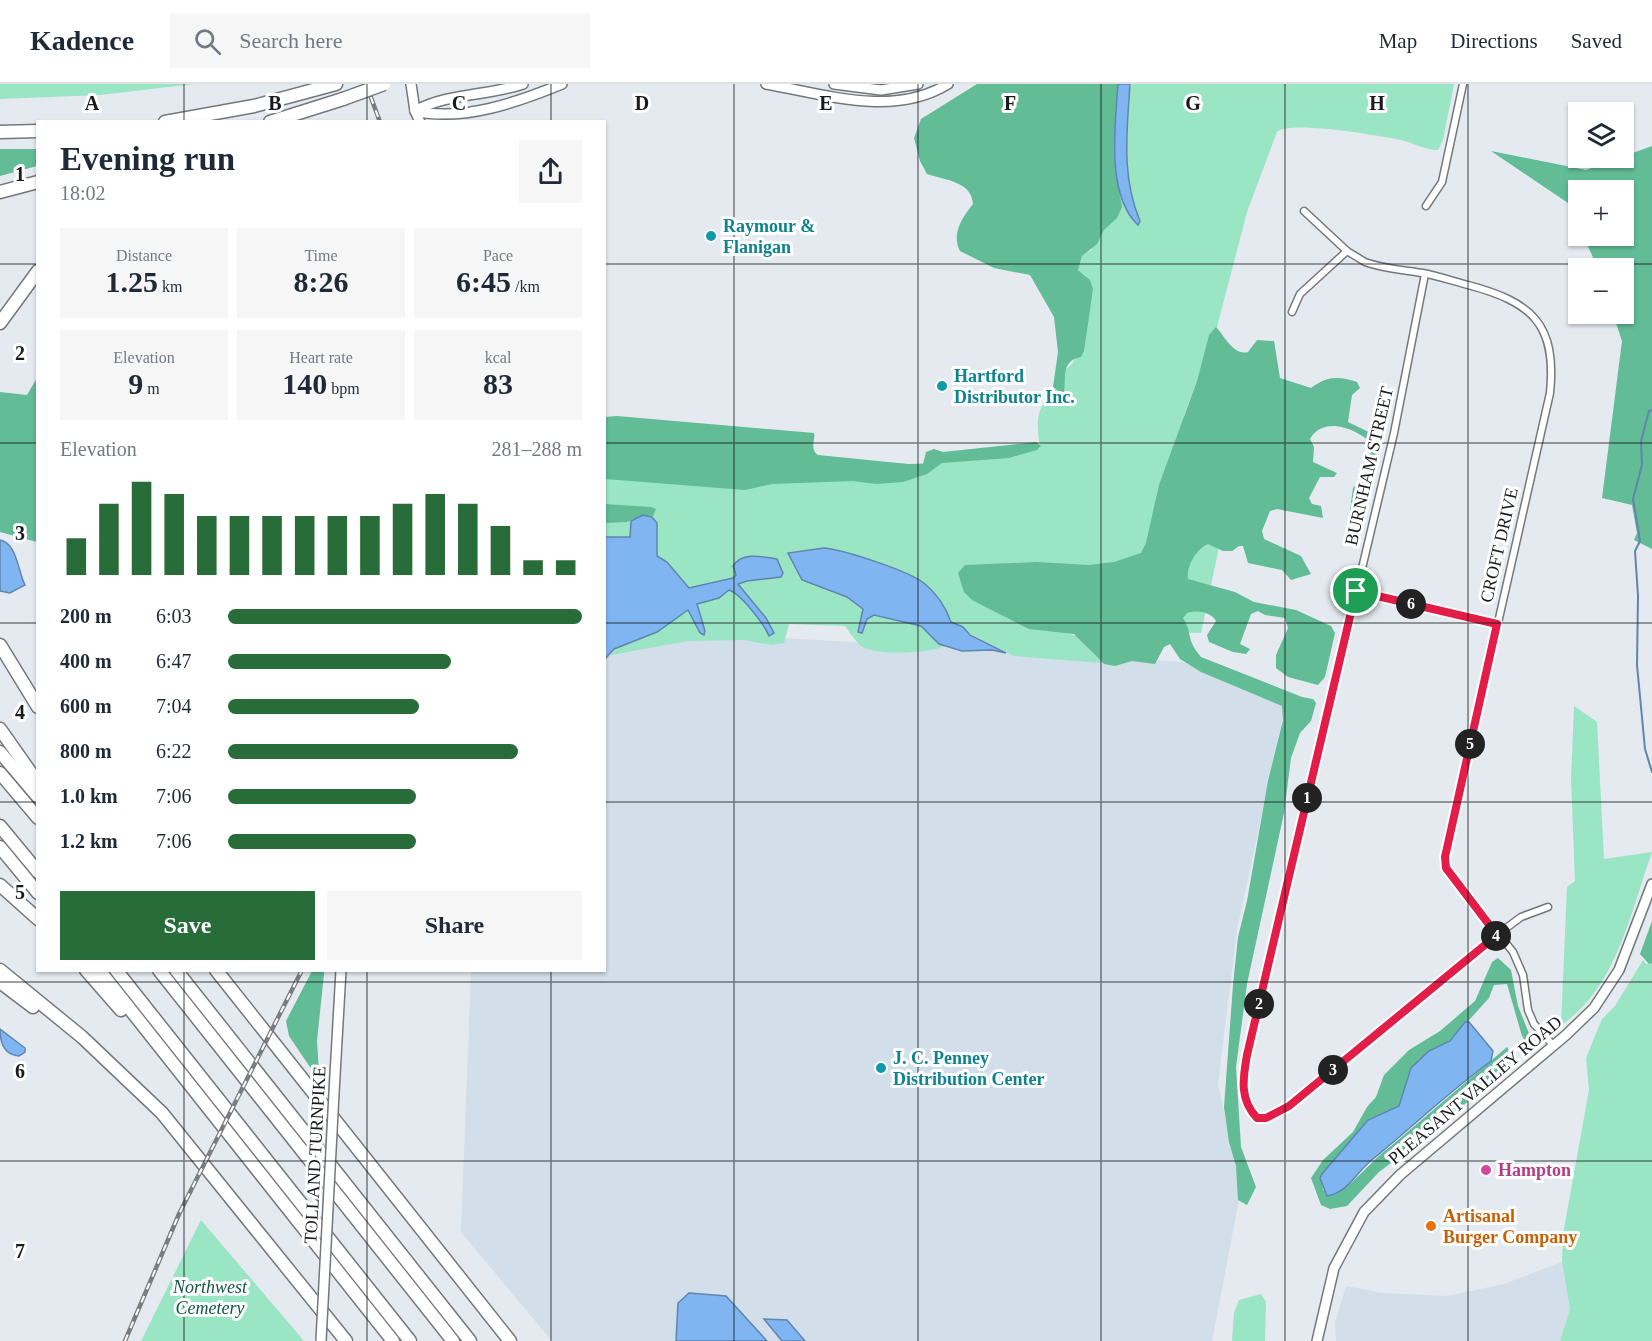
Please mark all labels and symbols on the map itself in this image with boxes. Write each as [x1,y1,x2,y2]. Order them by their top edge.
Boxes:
text: A [85,92,100,114]
text: B [268,92,282,114]
text: C [452,92,466,114]
text: D [635,92,649,114]
text: E [819,92,833,114]
text: F [1004,92,1016,114]
text: G [1185,92,1201,114]
text: H [1369,92,1385,114]
text: 1 [15,163,25,185]
place label: Raymour & Flanigan [723,216,815,257]
marker: Raymour & Flanigan [704,229,718,243]
text: 2 [15,342,25,364]
place label: Hartford Distributor Inc. [954,366,1075,407]
marker: Hartford Distributor Inc. [935,379,949,393]
street label: BURNHAM STREET [1341,385,1397,547]
street label: CROFT DRIVE [1476,486,1522,604]
text: 3 [15,522,25,544]
pin [1330,565,1381,616]
pin: 6 [1396,589,1426,619]
text: 4 [15,701,25,723]
pin: 5 [1455,729,1485,759]
pin: 1 [1292,783,1322,813]
text: 5 [15,881,25,903]
pin: 4 [1481,921,1511,951]
pin: 2 [1244,989,1274,1019]
street label: PLEASANT VALLEY ROAD [1384,1012,1566,1168]
place label: J. C. Penney Distribution Center [893,1048,1045,1089]
pin: 3 [1318,1055,1348,1085]
text: 6 [15,1060,25,1082]
marker: J. C. Penney Distribution Center [874,1061,888,1075]
street label: TOLLAND TURNPIKE [300,1066,330,1244]
place label: Hampton [1498,1160,1571,1180]
marker: Hampton [1479,1163,1493,1177]
place label: Artisanal Burger Company [1443,1206,1577,1247]
marker: Artisanal Burger Company [1424,1219,1438,1233]
text: 7 [15,1240,25,1262]
park label: Northwest Cemetery [172,1277,248,1318]

